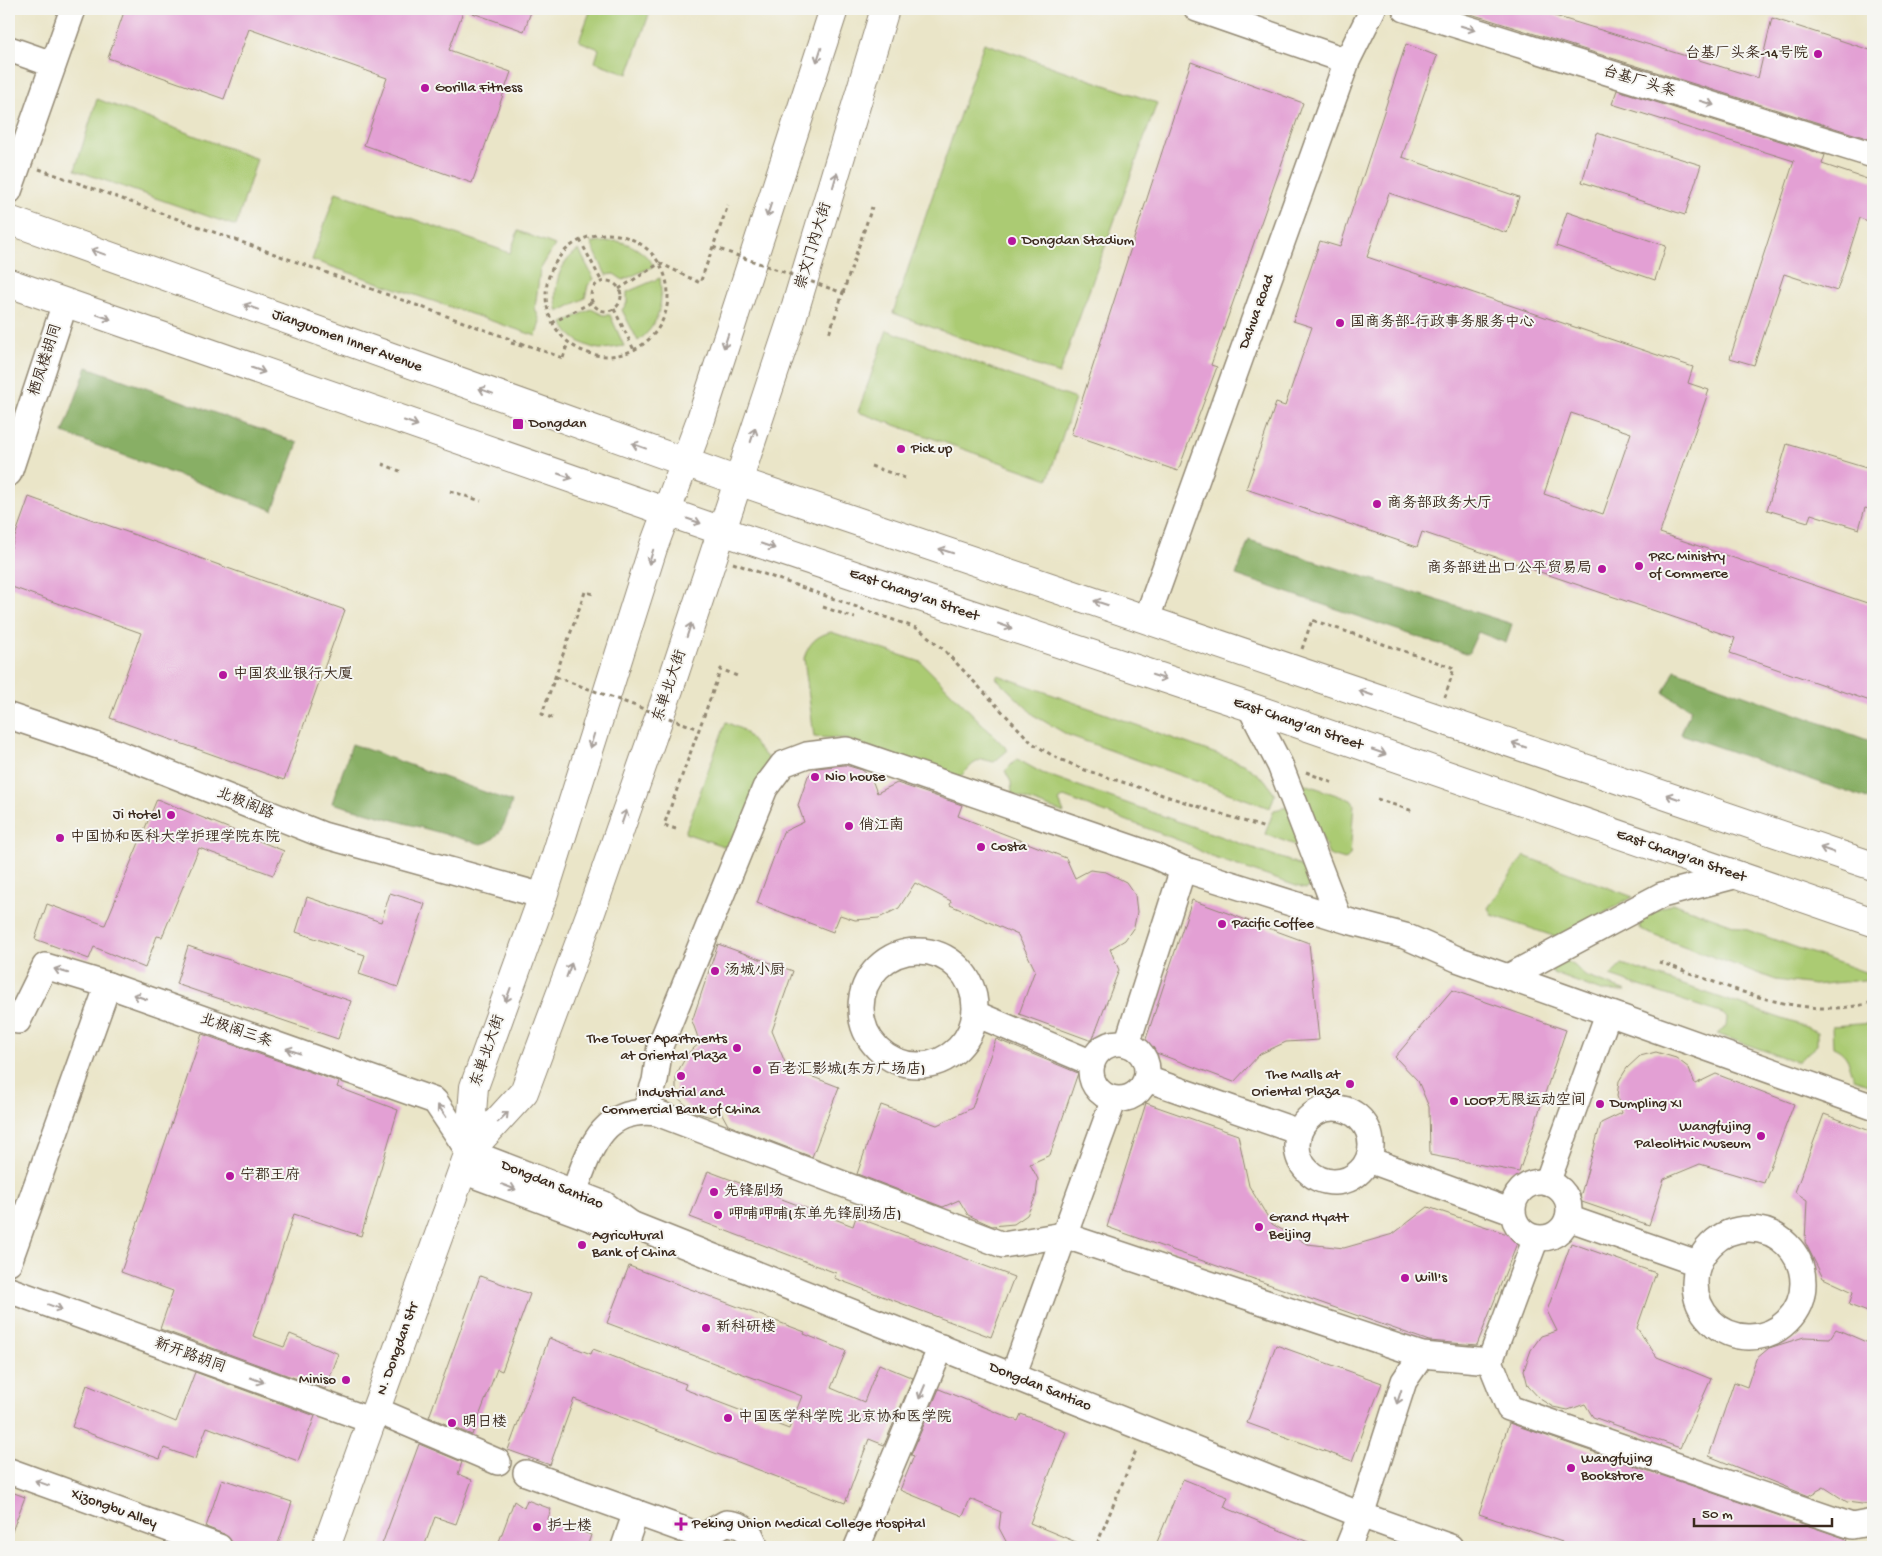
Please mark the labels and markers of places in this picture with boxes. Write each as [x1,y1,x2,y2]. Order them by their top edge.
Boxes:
place label: 台基厂头条-14号院 [1685,44,1808,63]
marker: 台基厂头条-14号院 [1812,48,1824,60]
place label: Gorilla Fitness [435,79,523,97]
marker: Gorilla Fitness [419,82,431,94]
place label: Dongdan Stadium [1021,232,1135,250]
marker: Dongdan Stadium [1006,235,1018,247]
place label: 国商务部-行政事务服务中心 [1350,313,1535,332]
marker: 国商务部-行政事务服务中心 [1334,317,1346,329]
place label: Dongdan [528,415,586,433]
marker: Dongdan [511,417,525,431]
place label: Pick up [910,440,953,458]
marker: Pick up [895,443,907,455]
place label: 商务部政务大厅 [1387,494,1492,513]
marker: 商务部政务大厅 [1371,498,1383,510]
place label: PRC Ministry of Commerce [1648,548,1728,583]
place label: 商务部进出口公平贸易局 [1427,559,1592,578]
marker: PRC Ministry of Commerce [1633,560,1645,572]
marker: 商务部进出口公平贸易局 [1596,563,1608,575]
place label: 中国农业银行大厦 [233,666,353,684]
marker: 中国农业银行大厦 [217,669,229,681]
place label: Nio house [825,768,886,786]
marker: Nio house [809,771,821,783]
place label: Ji Hotel [113,806,161,824]
marker: Ji Hotel [165,809,177,821]
place label: 俏江南 [859,816,904,835]
marker: 俏江南 [843,820,855,832]
place label: 中国协和医科大学护理学院东院 [70,828,280,847]
marker: 中国协和医科大学护理学院东院 [54,832,66,844]
place label: Costa [991,838,1028,856]
marker: Costa [975,841,987,853]
place label: Pacific Coffee [1231,915,1314,933]
marker: Pacific Coffee [1216,918,1228,930]
place label: 汤城小厨 [725,962,785,980]
marker: 汤城小厨 [709,965,721,977]
place label: The Tower Apartments at Oriental Plaza [586,1030,728,1065]
marker: The Tower Apartments at Oriental Plaza [731,1042,743,1054]
place label: 百老汇影城(东方广场店) [767,1061,926,1079]
marker: 百老汇影城(东方广场店) [751,1064,763,1076]
place label: The Malls at Oriental Plaza [1251,1066,1342,1101]
marker: Industrial and Commercial Bank of China [675,1070,687,1082]
marker: The Malls at Oriental Plaza [1344,1078,1356,1090]
place label: Industrial and Commercial Bank of China [602,1084,761,1119]
place label: LOOP无限运动空间 [1464,1092,1586,1110]
marker: LOOP无限运动空间 [1448,1095,1460,1107]
place label: Dumpling XI [1609,1095,1682,1113]
marker: Dumpling XI [1594,1098,1606,1110]
place label: Wangfujing Paleolithic Museum [1634,1118,1751,1153]
marker: Wangfujing Paleolithic Museum [1755,1130,1767,1142]
place label: 宁郡王府 [240,1167,300,1185]
marker: 宁郡王府 [224,1170,236,1182]
place label: 先锋剧场 [724,1183,784,1201]
marker: 先锋剧场 [708,1186,720,1198]
place label: 呷哺呷哺(东单先锋剧场店) [728,1205,902,1224]
marker: 呷哺呷哺(东单先锋剧场店) [712,1209,724,1221]
place label: Grand Hyatt Beijing [1268,1209,1350,1244]
marker: Grand Hyatt Beijing [1253,1221,1265,1233]
place label: Agricultural Bank of China [591,1227,677,1262]
marker: Agricultural Bank of China [576,1239,588,1251]
place label: Will's [1415,1269,1447,1287]
marker: Will's [1399,1272,1411,1284]
place label: 新科研楼 [716,1319,776,1337]
marker: 新科研楼 [700,1322,712,1334]
place label: Miniso [299,1371,336,1389]
marker: Miniso [340,1374,352,1386]
place label: 中国医学科学院 北京协和医学院 [738,1408,952,1427]
marker: 中国医学科学院 北京协和医学院 [722,1412,734,1424]
place label: 明日楼 [462,1414,507,1432]
marker: 明日楼 [446,1417,458,1429]
place label: Wangfujing Bookstore [1580,1450,1653,1485]
marker: Wangfujing Bookstore [1565,1462,1577,1474]
place label: Peking Union Medical College Hospital [691,1515,926,1533]
marker: Peking Union Medical College Hospital [674,1517,688,1531]
place label: 护士楼 [547,1518,592,1536]
marker: 护士楼 [531,1521,543,1533]

